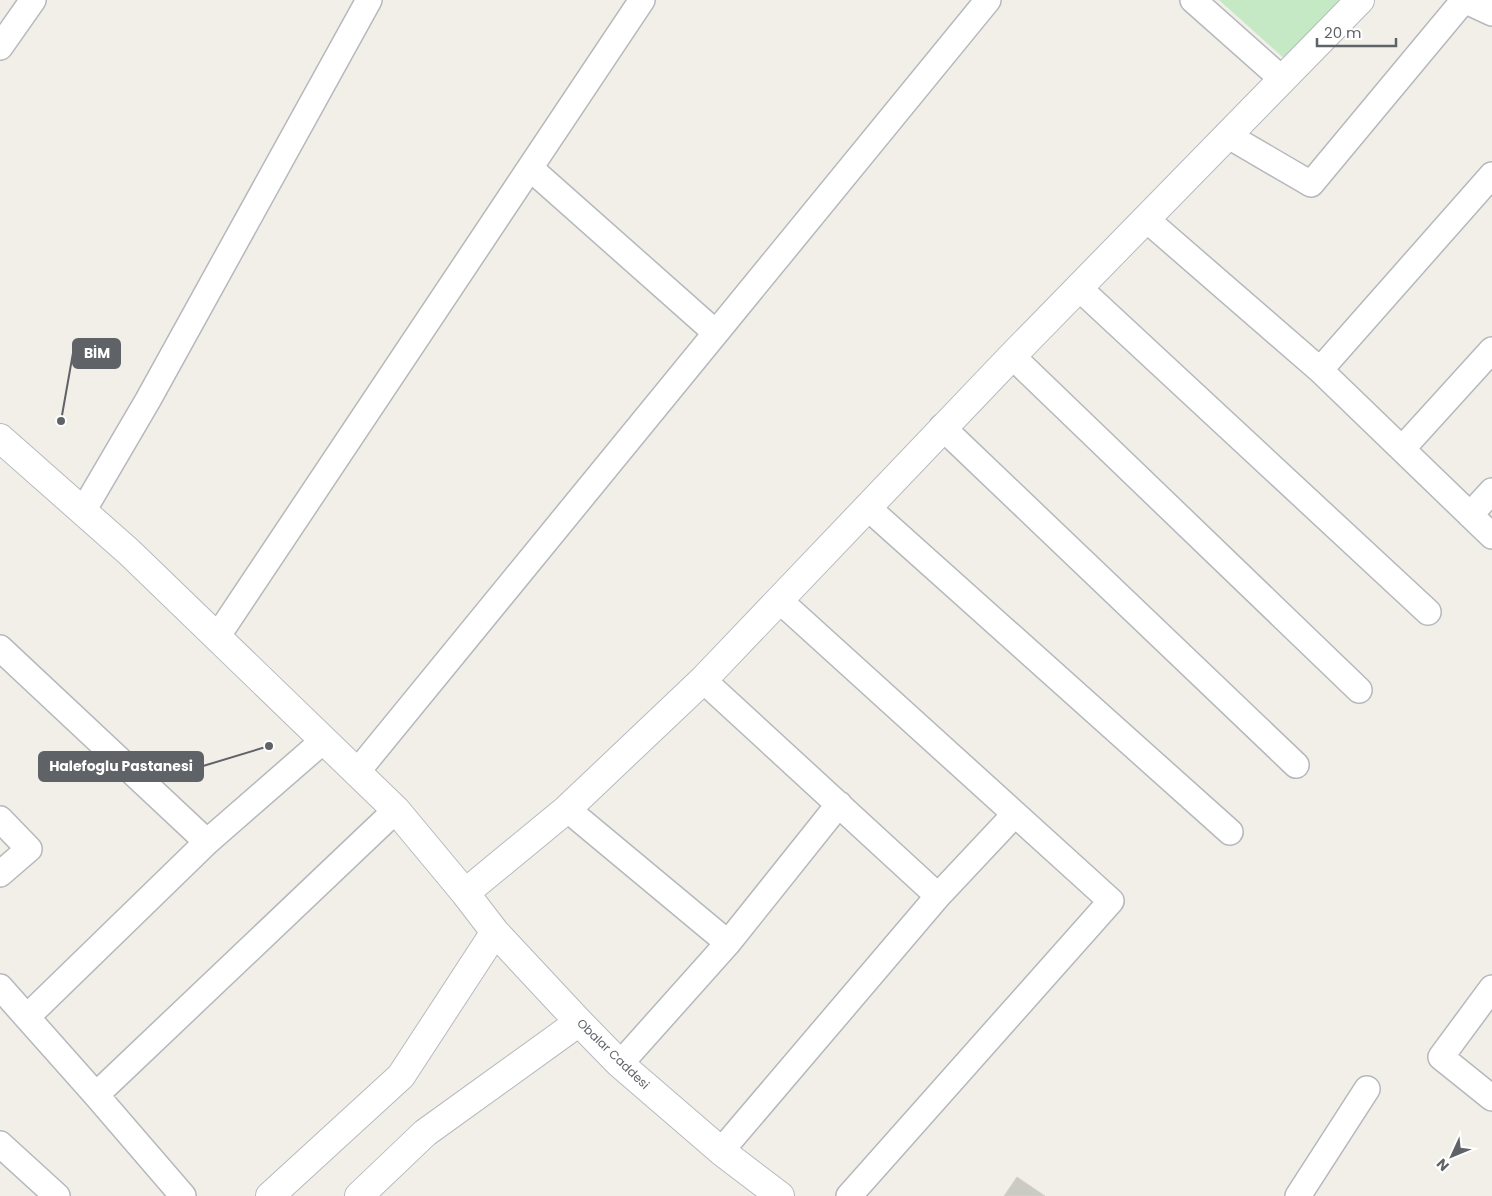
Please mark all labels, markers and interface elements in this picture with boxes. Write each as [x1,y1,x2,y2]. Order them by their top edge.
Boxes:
scale bar [1317,15,1396,47]
text: 20 m [1324,22,1362,43]
callout: BİM [73,339,120,368]
text: BİM [84,343,110,363]
callout: Halefoglu Pastanesi [39,752,203,781]
text: Halefoglu Pastanesi [49,756,193,776]
street label: Obalar Caddesi [573,1015,653,1093]
north arrow [1427,1131,1477,1181]
text: N [1432,1154,1453,1176]

